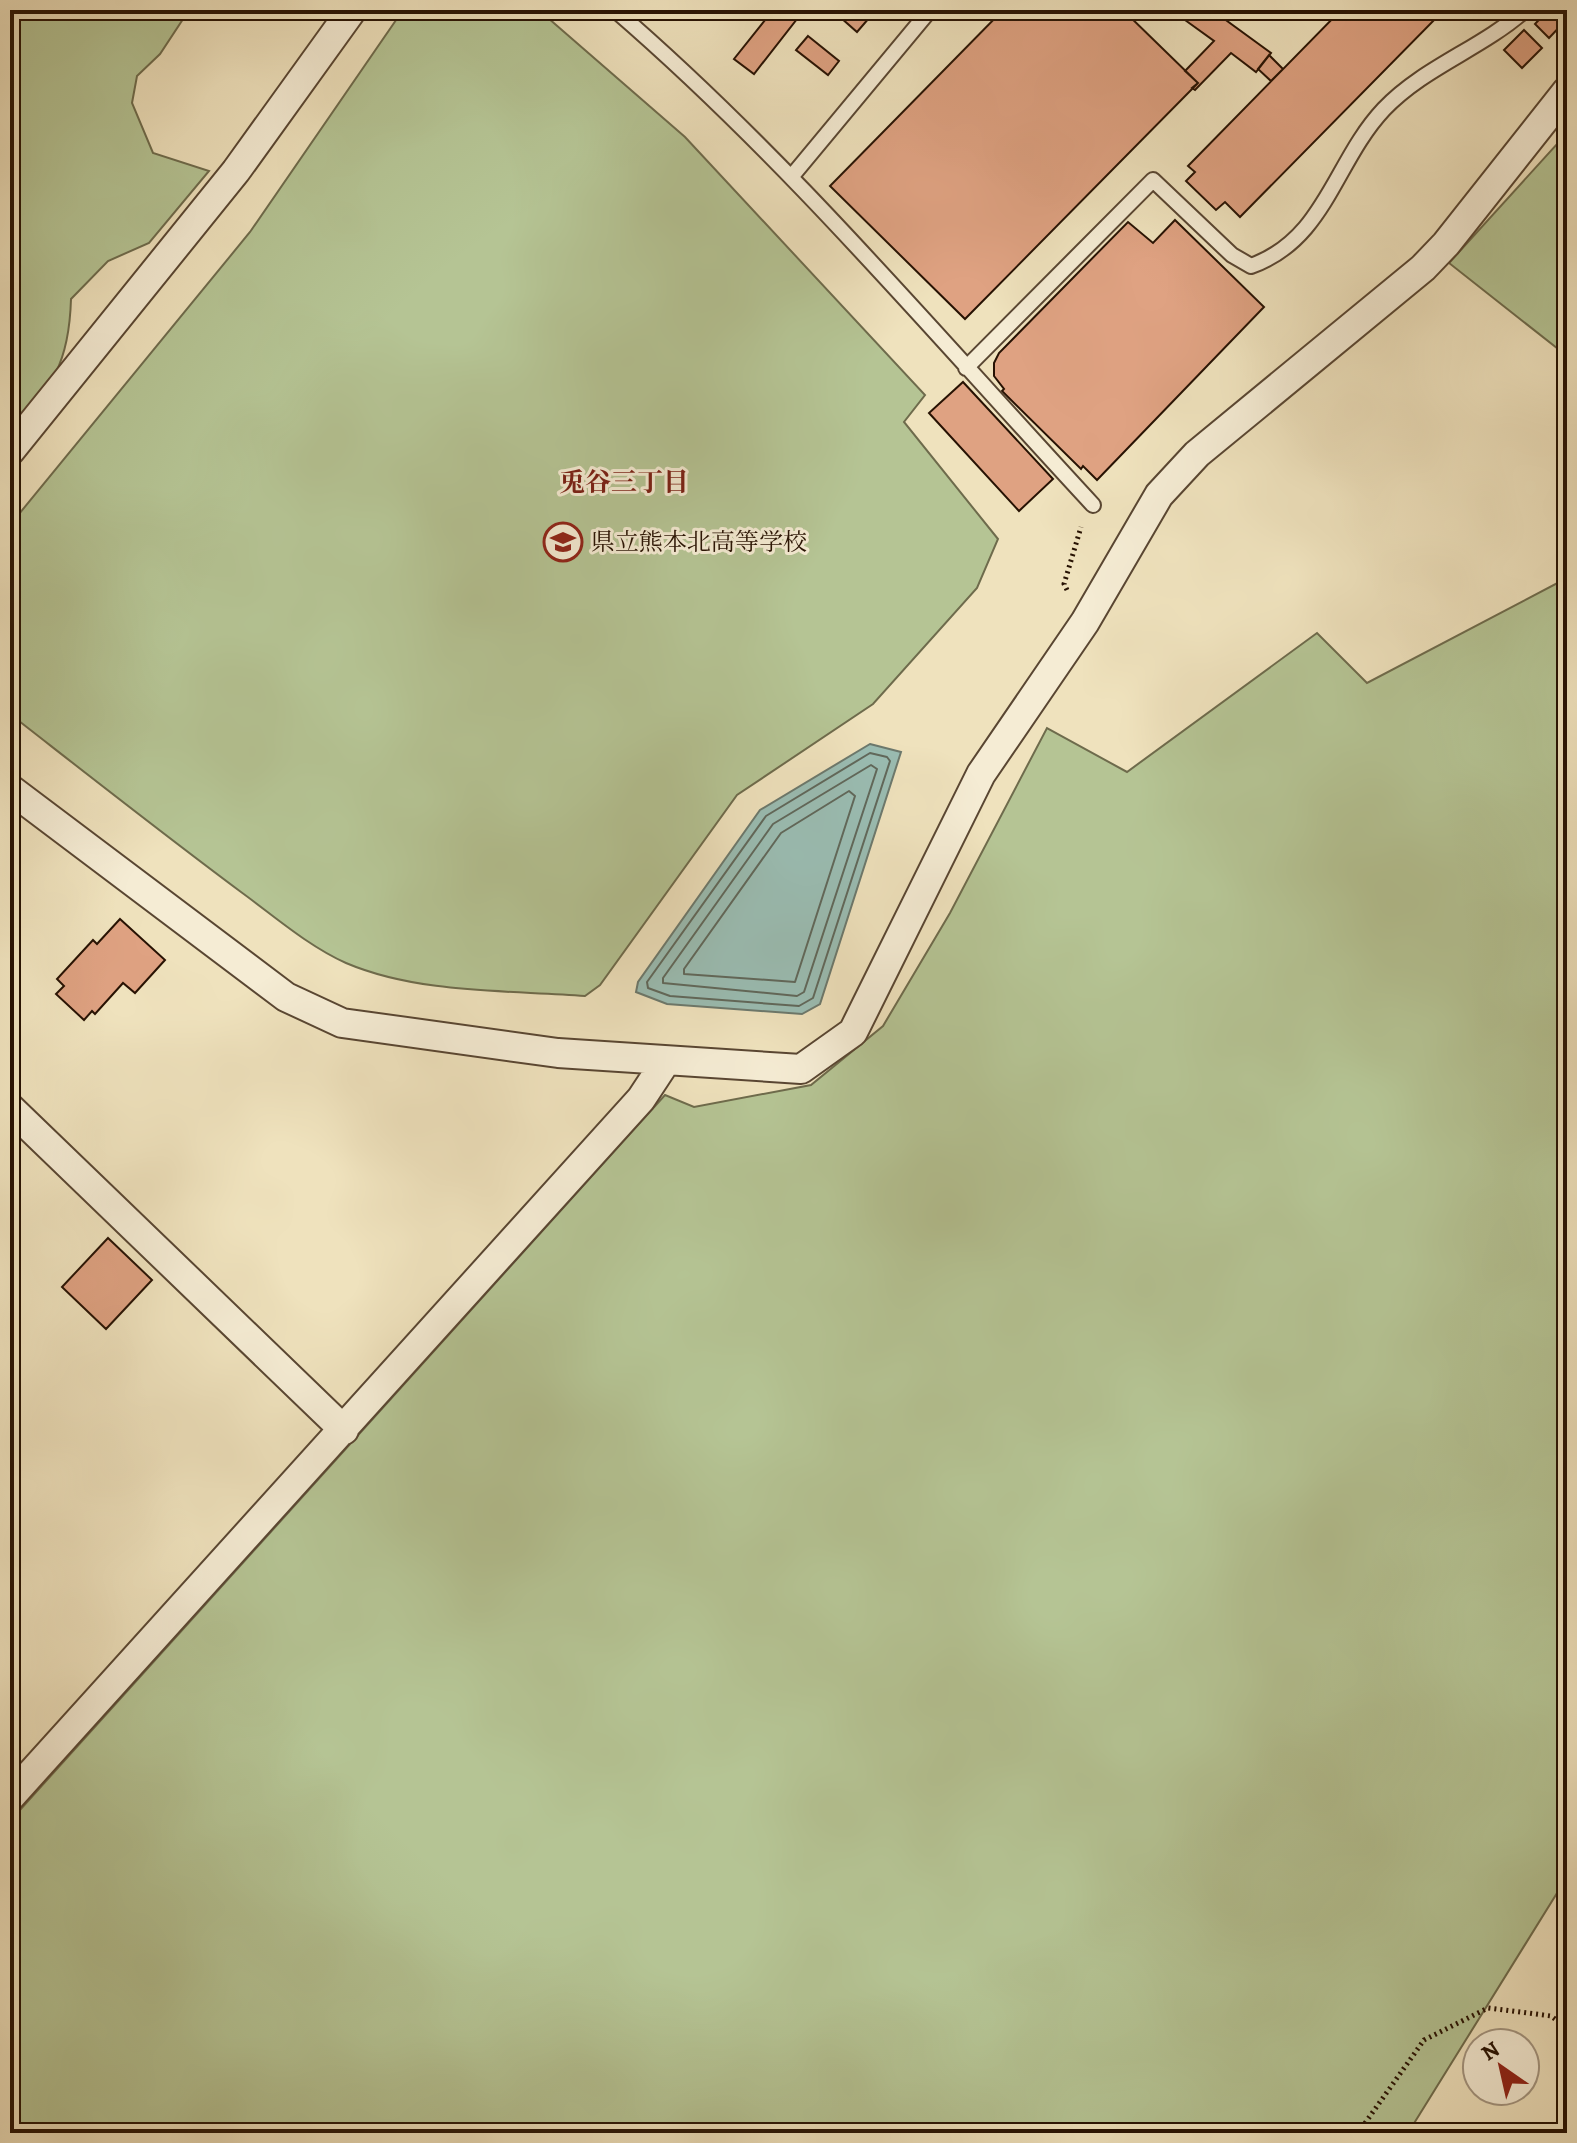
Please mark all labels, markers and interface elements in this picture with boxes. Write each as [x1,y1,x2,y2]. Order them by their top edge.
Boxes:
district label: 兎谷三丁目 [559,465,689,500]
school or university icon: 県立熊本北高等学校 [542,521,584,563]
place label: 県立熊本北高等学校 [591,526,807,558]
north arrow [1461,2027,1541,2107]
text: N [1475,2034,1505,2068]

